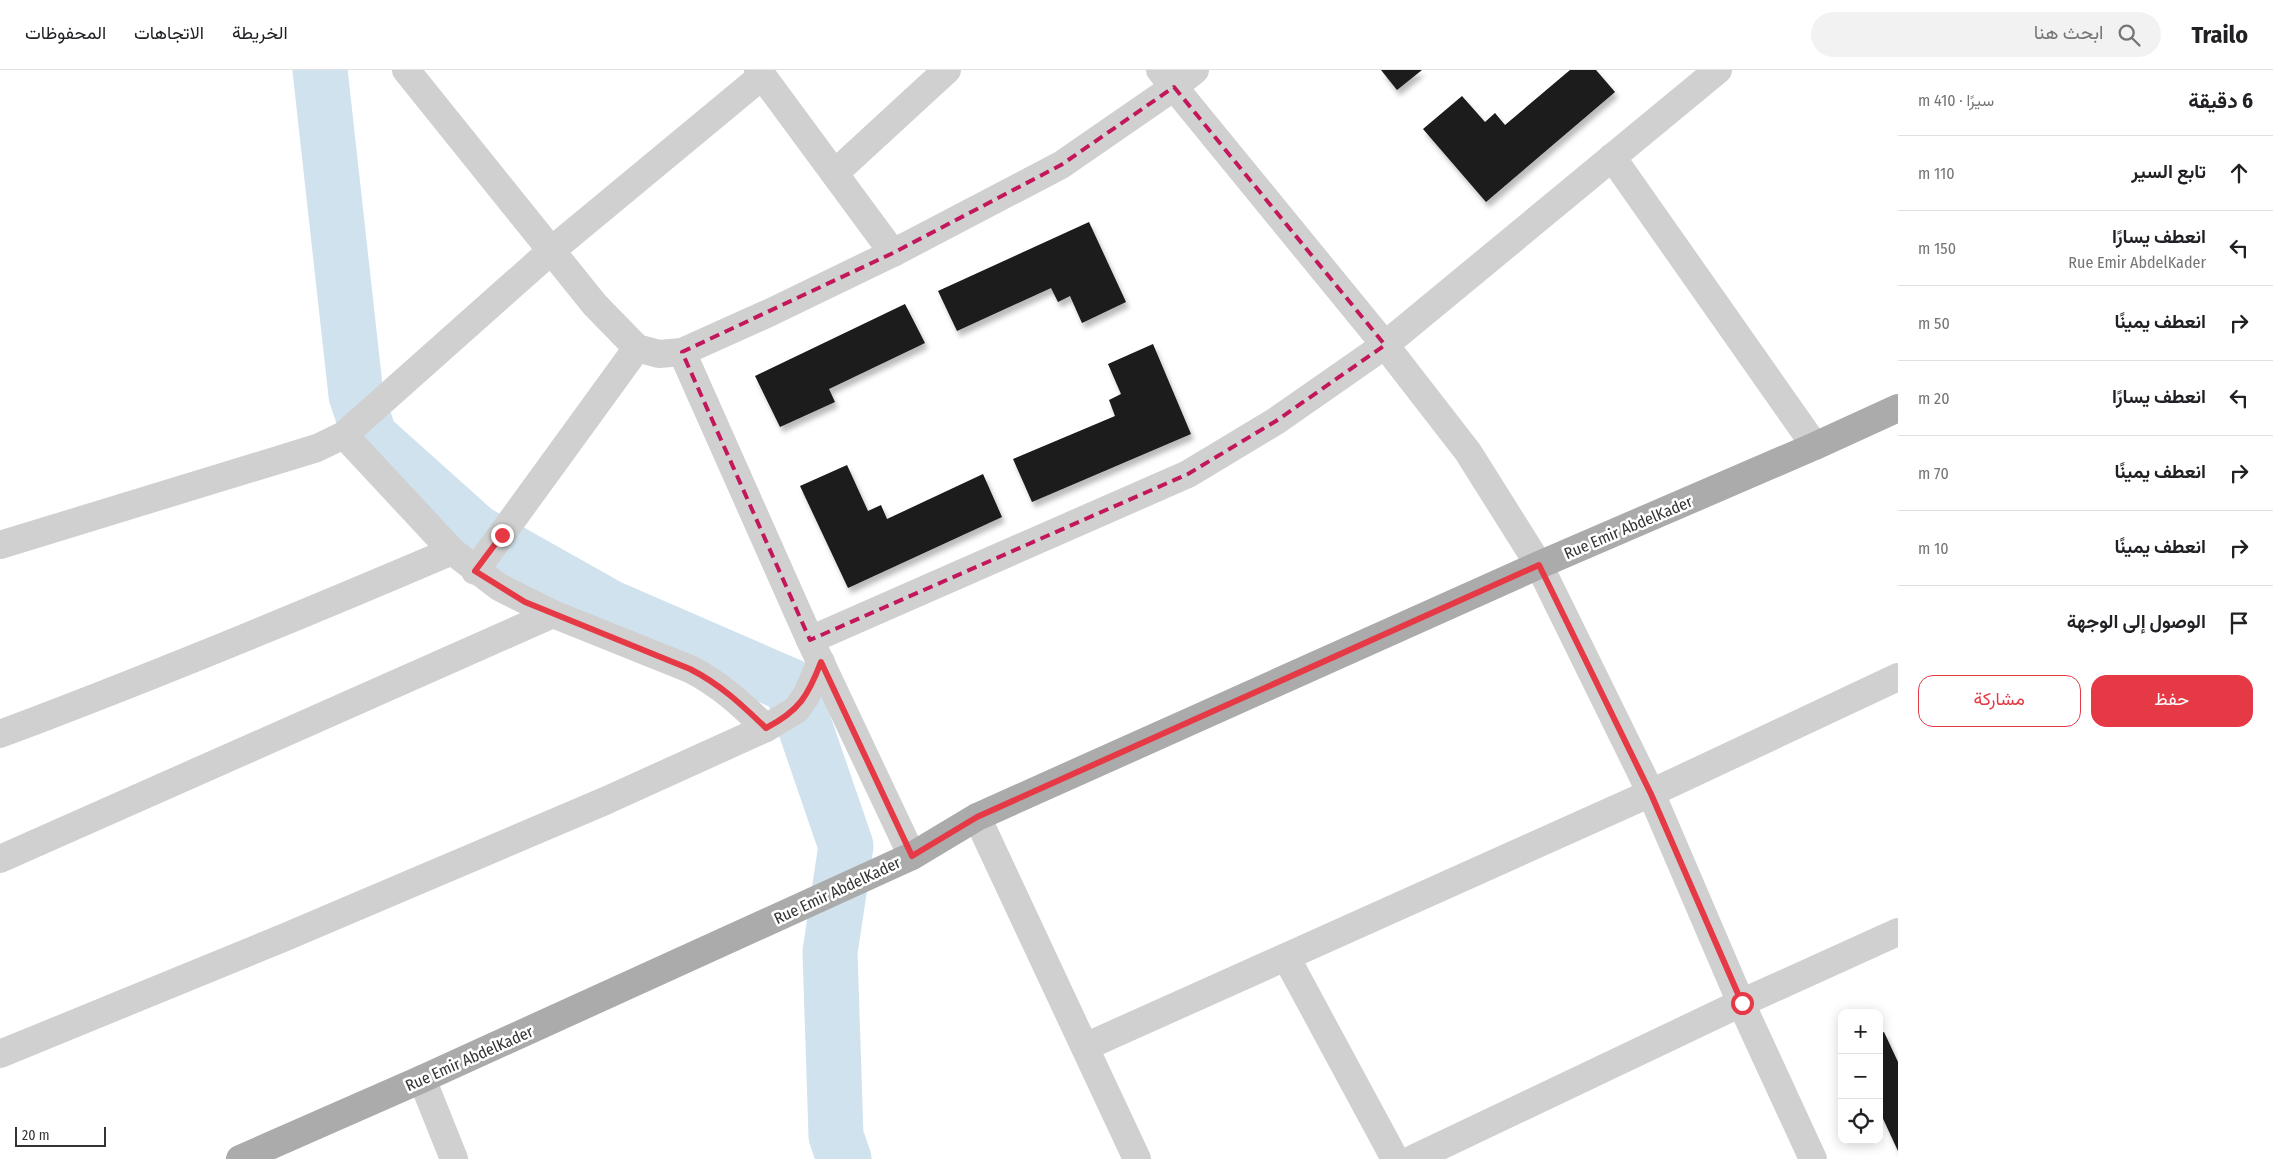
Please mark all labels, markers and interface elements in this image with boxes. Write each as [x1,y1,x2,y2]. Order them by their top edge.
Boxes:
search box [1811,12,2161,57]
text: ابحث هنا [2034,21,2103,44]
icon: search [2115,21,2143,49]
text: Trailo [2191,21,2248,49]
text: المحفوظات [25,22,106,44]
text: الاتجاهات [134,22,204,44]
text: الخريطة [232,22,288,44]
text: 6 دقيقة [2188,88,2253,114]
text: سيرًا · 410 m [1918,91,1994,110]
icon: ahead [2225,159,2253,187]
text: تابع السير [2131,160,2206,183]
text: 110 m [1918,164,1955,183]
text: انعطف يسارًا [2112,225,2206,248]
icon: left [2225,234,2253,262]
text: 150 m [1918,239,1956,258]
text: Rue Emir AbdelKader [2068,253,2206,272]
icon: right [2225,309,2253,337]
text: انعطف يمينًا [2114,310,2206,333]
text: 50 m [1918,314,1950,333]
icon: left [2225,384,2253,412]
text: انعطف يسارًا [2112,385,2206,408]
text: 20 m [1918,389,1949,408]
icon: right [2225,459,2253,487]
text: انعطف يمينًا [2114,460,2206,483]
text: 70 m [1918,464,1949,483]
street label: Rue Emir AbdelKader [1561,492,1696,563]
route end [491,524,514,547]
icon: right [2225,534,2253,562]
text: انعطف يمينًا [2114,535,2206,558]
text: 10 m [1918,539,1949,558]
icon: arrive [2225,609,2253,637]
text: الوصول إلى الوجهة [2067,610,2206,633]
button: مشاركة [1918,675,2081,727]
button: حفظ [2091,675,2253,727]
street label: Rue Emir AbdelKader [771,853,904,928]
route start [1731,992,1754,1015]
map controls [1838,1009,1883,1144]
button: + [1838,1009,1883,1054]
street label: Rue Emir AbdelKader [402,1022,536,1095]
button: − [1838,1054,1883,1099]
button: locate [1838,1099,1883,1144]
scale bar [15,1124,106,1147]
text: 20 m [22,1127,50,1144]

